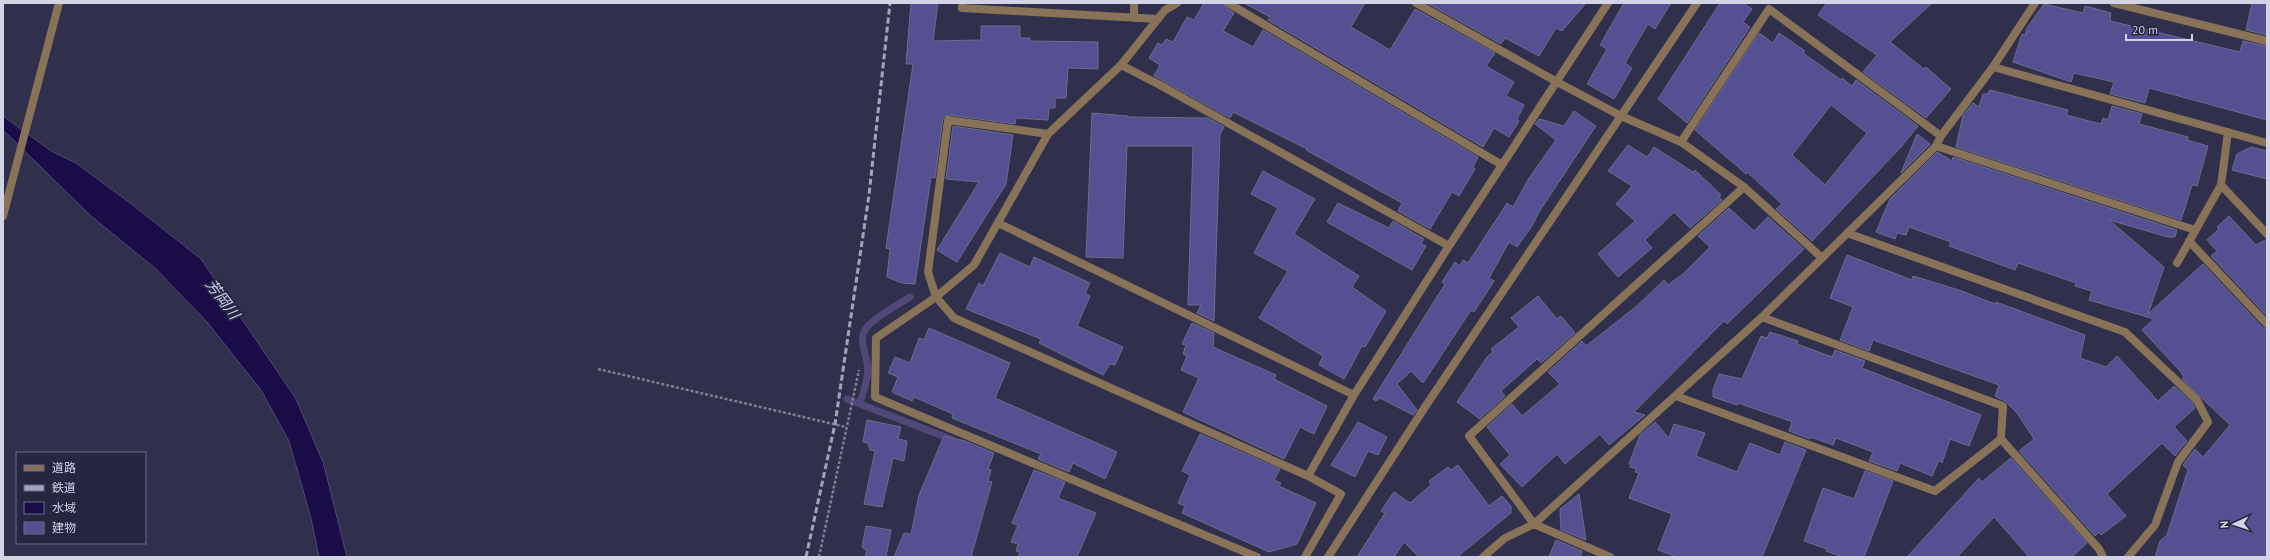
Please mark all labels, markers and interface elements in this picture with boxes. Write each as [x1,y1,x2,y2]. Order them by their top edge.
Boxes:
scale bar [2126,16,2192,42]
text: 20 m [2132,22,2158,37]
water label: 芳岡川 [202,275,245,324]
legend [16,452,146,544]
text: 道路 [52,460,76,475]
text: 鉄道 [52,480,76,495]
text: 水域 [52,500,76,515]
north arrow [2214,504,2254,544]
text: 建物 [52,520,76,535]
text: N [2217,521,2231,529]

